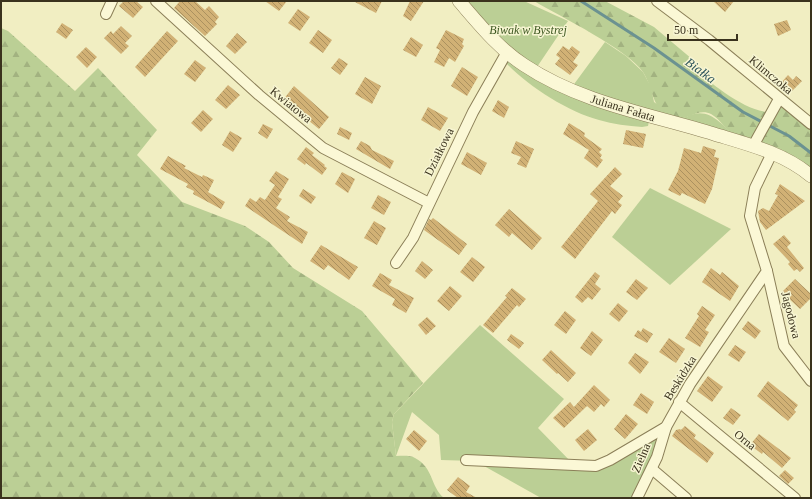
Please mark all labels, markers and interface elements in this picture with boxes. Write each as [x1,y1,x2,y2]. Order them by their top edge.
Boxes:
scale bar [668,16,737,42]
park label: Biwak w Bystrej [489,23,567,37]
text: 50 m [674,23,699,37]
street label: Klimczoka [746,53,796,98]
water label: Białka [683,54,719,87]
street label: Kwiatowa [267,84,315,126]
street label: Juliana Fałata [589,92,657,125]
street label: Działkowa [421,125,457,178]
street label: Jagodowa [778,290,804,341]
street label: Beskidzka [661,353,700,403]
street label: Orna [731,427,759,453]
street label: Zielna [629,441,654,475]

